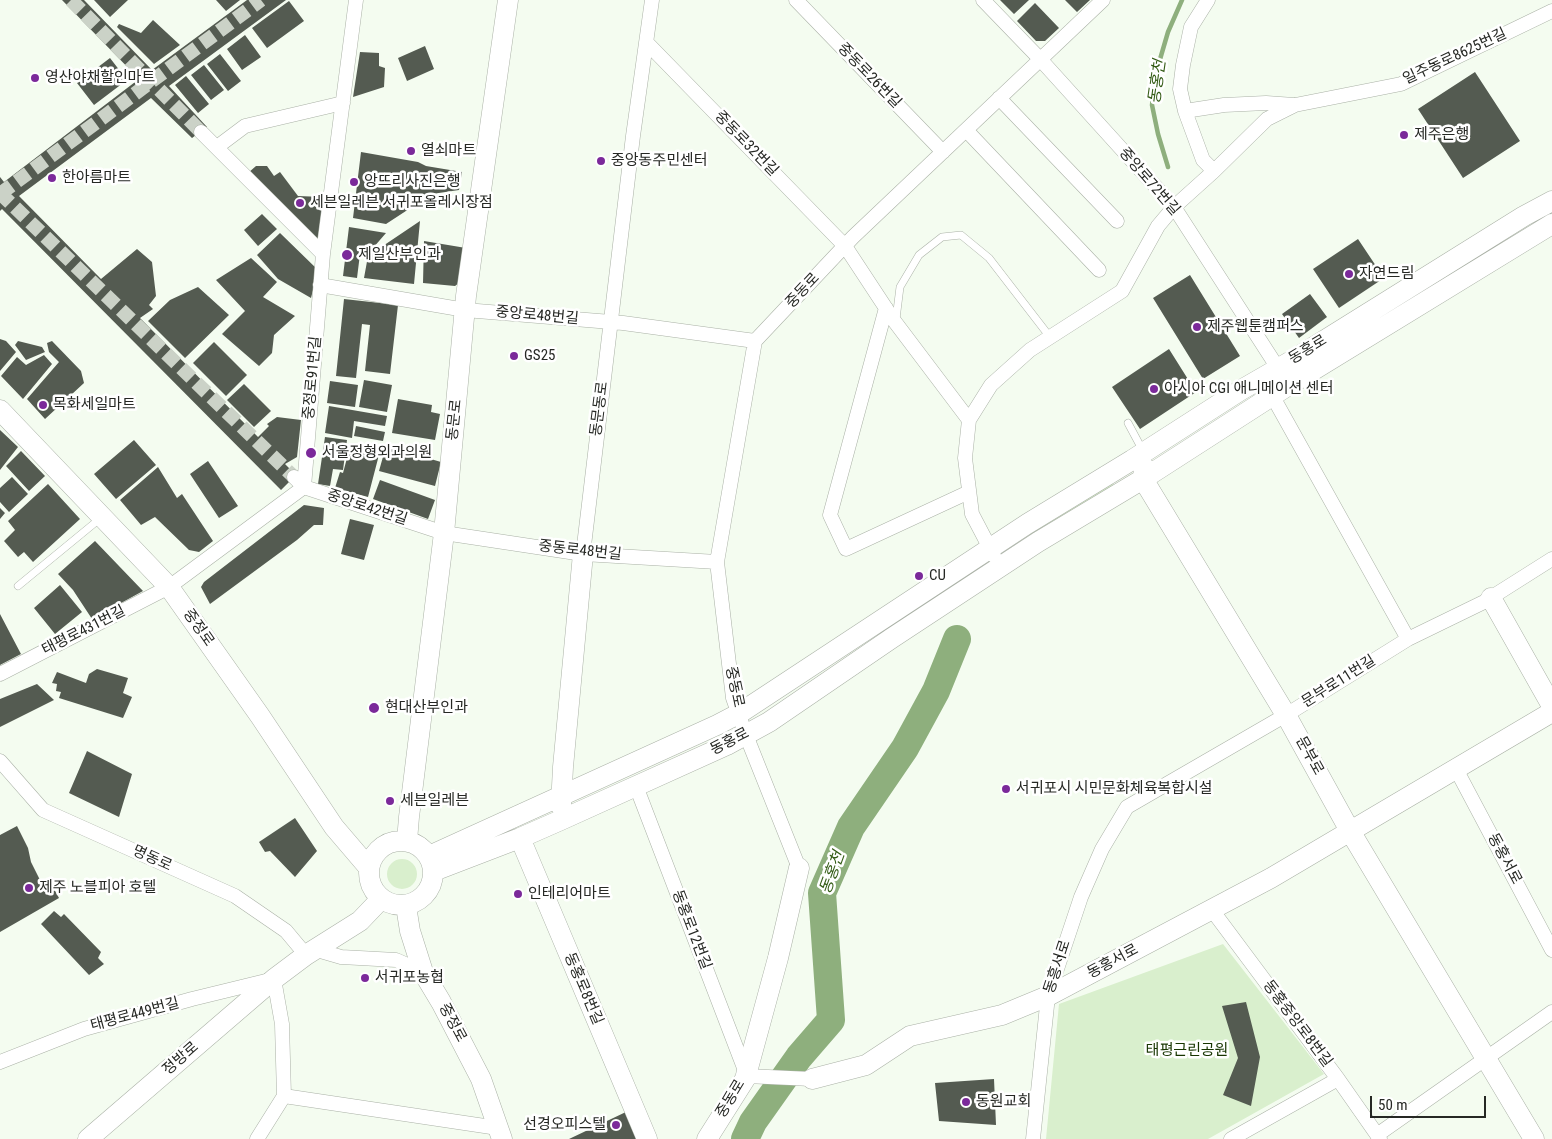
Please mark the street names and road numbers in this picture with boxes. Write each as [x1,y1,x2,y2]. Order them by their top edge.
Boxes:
street label: 일주동로8625번길 [1400,25,1510,89]
street label: 중동로26번길 [833,40,905,112]
street label: 중동로32번길 [710,108,782,180]
street label: 중앙로72번길 [1115,144,1183,220]
street label: 중동로 [782,270,824,312]
street label: 중앙로48번길 [494,303,580,329]
street label: 동홍로 [1286,332,1330,368]
street label: 중정로91번길 [300,335,326,421]
street label: 동문동로 [588,381,612,437]
street label: 동문로 [444,398,466,442]
street label: 중앙로42번길 [324,486,410,530]
street label: 중동로48번길 [537,538,623,564]
street label: 태평로431번길 [39,602,129,660]
street label: 중정로 [179,606,217,650]
street label: 문부로11번길 [1299,652,1379,712]
street label: 중동로 [721,665,747,709]
street label: 동홍로 [707,725,753,759]
street label: 문부로 [1291,734,1327,778]
street label: 동홍서로 [1483,830,1525,888]
street label: 명동로 [129,842,175,876]
street label: 동홍로12번길 [668,888,714,972]
street label: 동흥서로 [1041,938,1075,996]
street label: 동홍서로 [1084,941,1142,983]
street label: 동홍로8번길 [560,950,606,1028]
street label: 동홍중앙로8번길 [1259,977,1335,1071]
street label: 태평로449번길 [89,995,181,1035]
street label: 중정로 [434,1000,470,1046]
street label: 정방로 [159,1039,203,1079]
street label: 중동로 [713,1077,749,1121]

